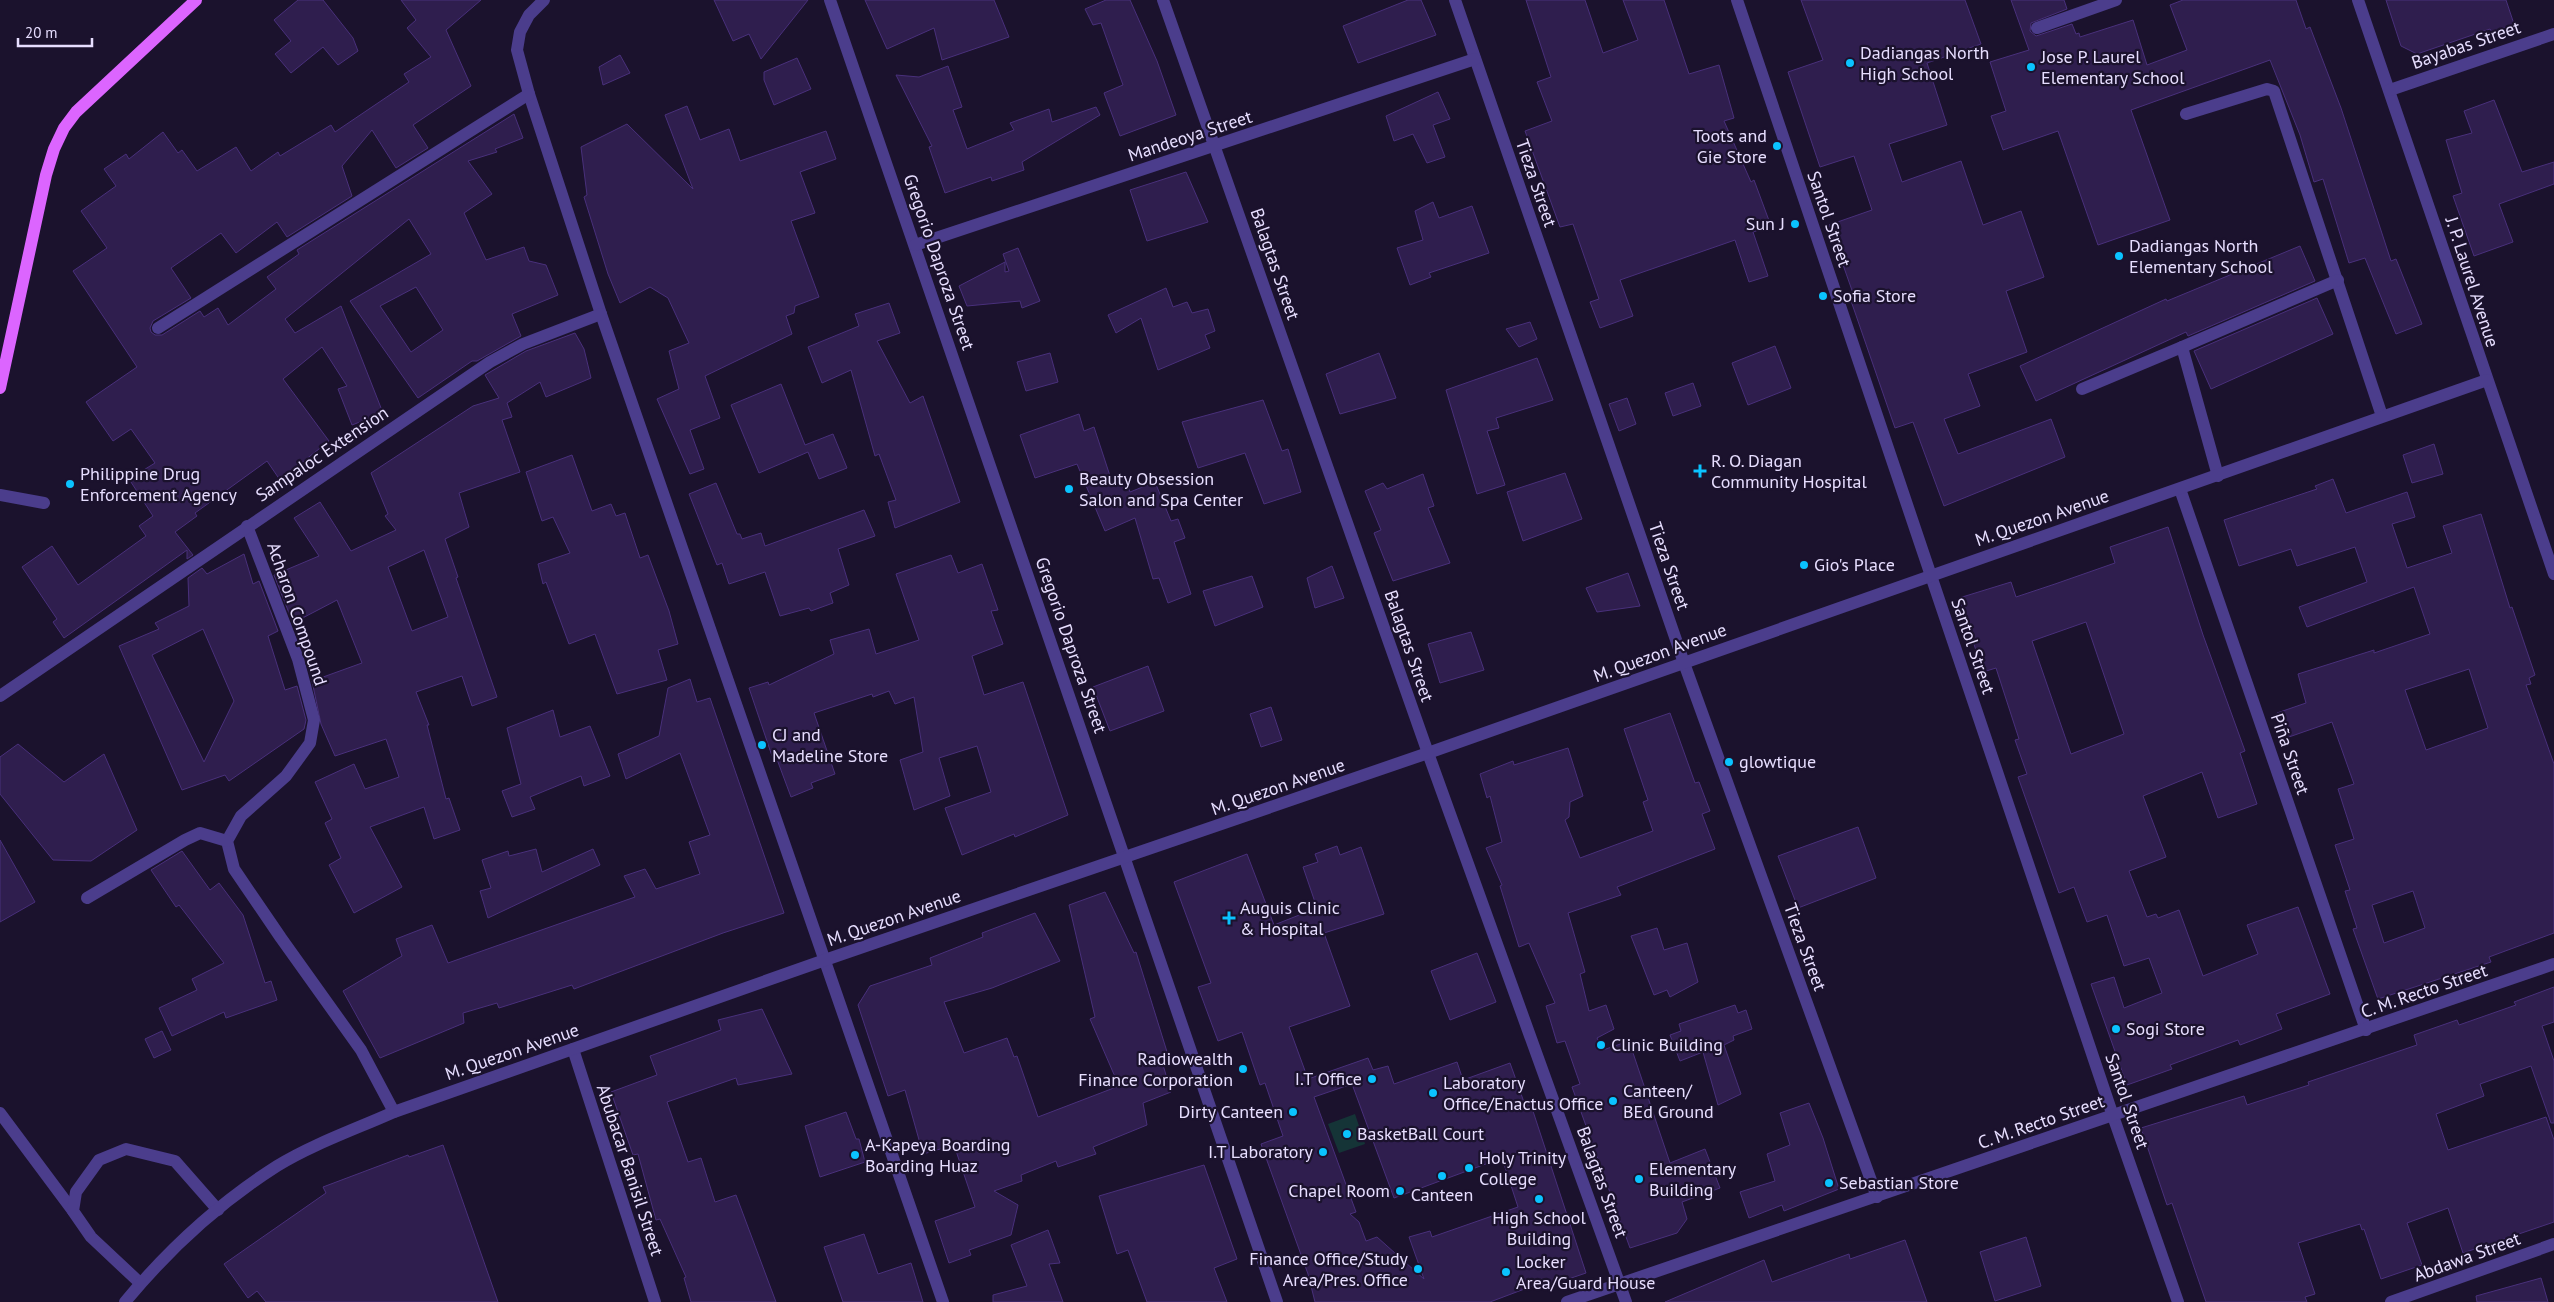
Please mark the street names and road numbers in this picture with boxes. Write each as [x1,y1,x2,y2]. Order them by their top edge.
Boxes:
street label: Bayabas Street [2408,15,2523,74]
street label: Mandeoya Street [1125,105,1255,166]
street label: Tieza Street [1511,136,1562,230]
street label: Santol Street [1802,168,1857,270]
street label: Gregorio Daproza Street [899,171,980,353]
street label: Balagtas Street [1246,205,1305,323]
street label: J. P. Laurel Avenue [2440,213,2504,350]
street label: Sampaloc Extension [251,401,392,506]
street label: M. Quezon Avenue [1972,484,2112,551]
street label: Tieza Street [1644,519,1695,613]
street label: Acharon Compound [262,539,333,689]
street label: Gregorio Daproza Street [1031,554,1112,736]
street label: Balagtas Street [1380,587,1439,705]
street label: Santol Street [1946,595,2001,697]
street label: M. Quezon Avenue [1590,618,1730,687]
street label: Piña Street [2266,710,2315,797]
street label: M. Quezon Avenue [1208,753,1348,820]
street label: M. Quezon Avenue [824,884,964,951]
street label: Tieza Street [1779,900,1832,994]
street label: C. M. Recto Street [2358,958,2490,1023]
street label: M. Quezon Avenue [442,1018,582,1085]
street label: Santol Street [2100,1050,2155,1152]
street label: Abubacar Banisil Street [592,1081,669,1259]
street label: C. M. Recto Street [1975,1089,2107,1154]
street label: Balagtas Street [1572,1123,1633,1241]
street label: Abdawa Street [2410,1227,2523,1286]

